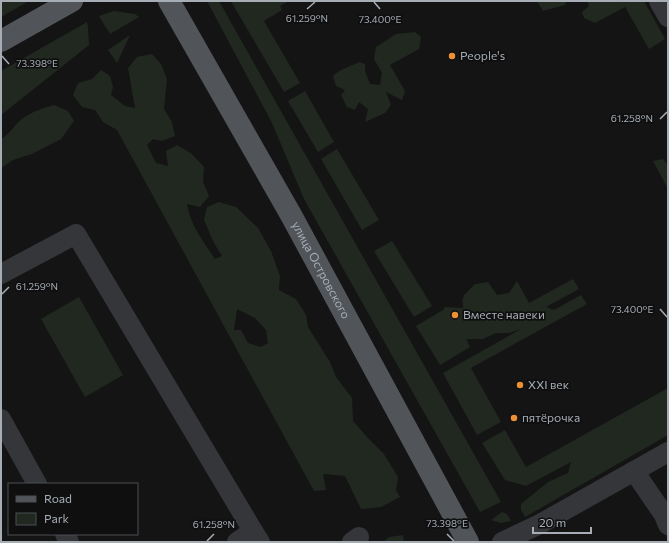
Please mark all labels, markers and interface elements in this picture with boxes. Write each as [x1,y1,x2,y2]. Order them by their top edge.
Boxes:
text: 61.259°N [286,12,328,24]
text: 73.400°E [359,13,401,25]
place label: People's [460,48,505,62]
marker: People's [447,51,457,61]
text: 73.398°E [16,57,58,69]
text: 61.258°N [611,112,653,124]
street label: улица Островского [290,218,354,321]
text: 61.259°N [16,280,58,292]
text: 73.400°E [611,303,653,315]
place label: Вместе навеки [463,307,545,321]
marker: Вместе навеки [450,310,460,320]
place label: XXI век [528,377,570,391]
marker: XXI век [515,380,525,390]
place label: пятёрочка [522,410,580,424]
marker: пятёрочка [509,413,519,423]
legend [8,483,138,535]
text: Road [44,491,72,505]
scale bar [533,509,591,535]
text: Park [44,511,70,525]
text: 20 m [539,515,566,529]
text: 73.398°E [426,517,468,529]
text: 61.258°N [193,518,235,530]

